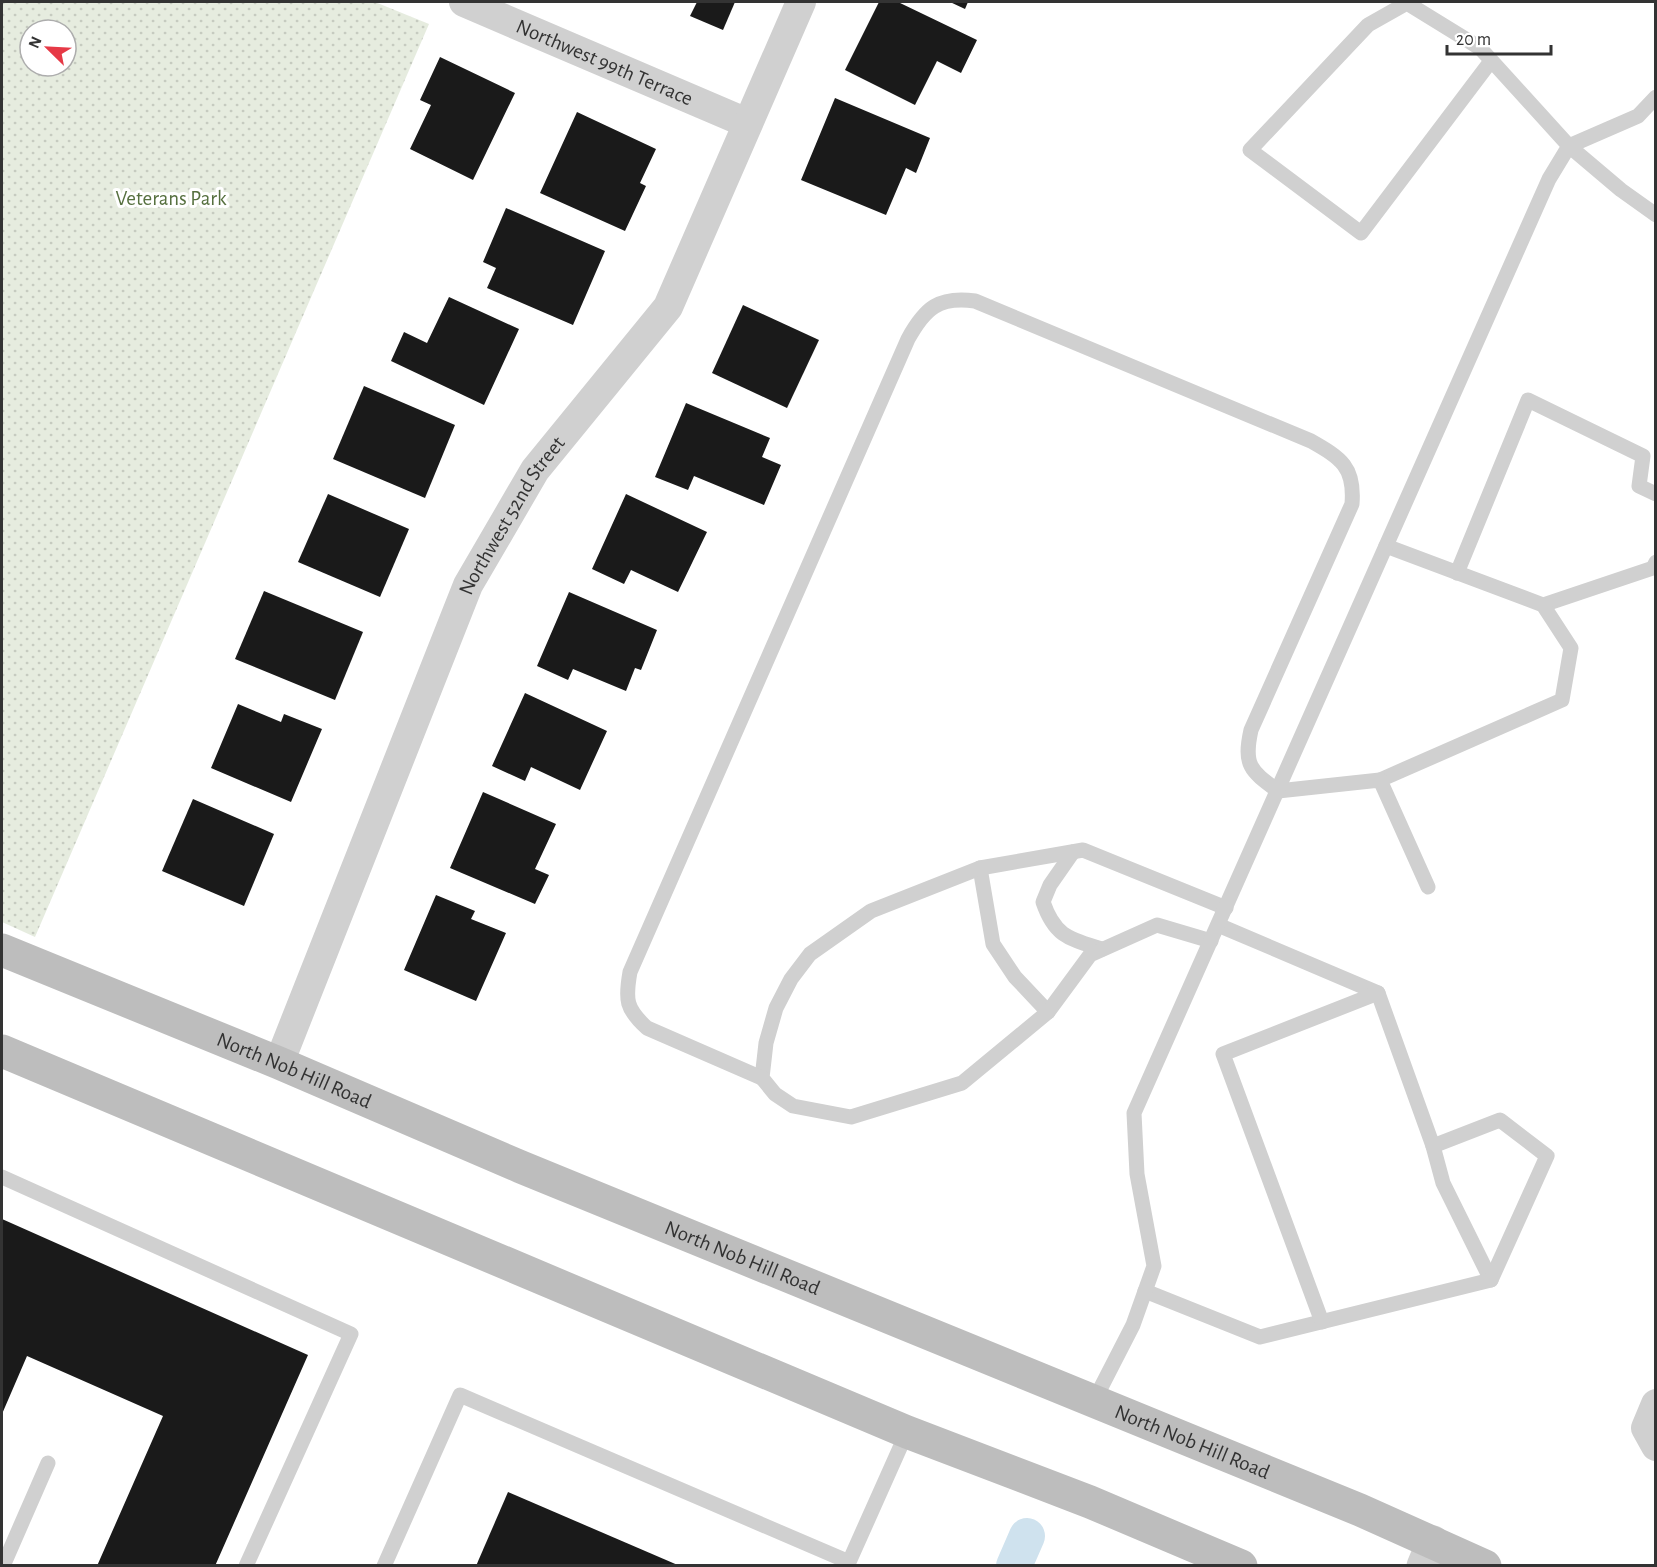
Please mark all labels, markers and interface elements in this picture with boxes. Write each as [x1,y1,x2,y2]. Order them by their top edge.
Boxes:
street label: Northwest 99th Terrace [513,16,696,110]
north arrow [18,18,78,78]
scale bar [1447,18,1550,56]
text: 20 m [1456,31,1491,49]
text: N [26,34,45,51]
park label: Veterans Park [115,188,227,209]
street label: Northwest 52nd Street [455,432,569,598]
street label: North Nob Hill Road [214,1029,375,1112]
street label: North Nob Hill Road [662,1217,823,1299]
street label: North Nob Hill Road [1112,1401,1273,1483]

